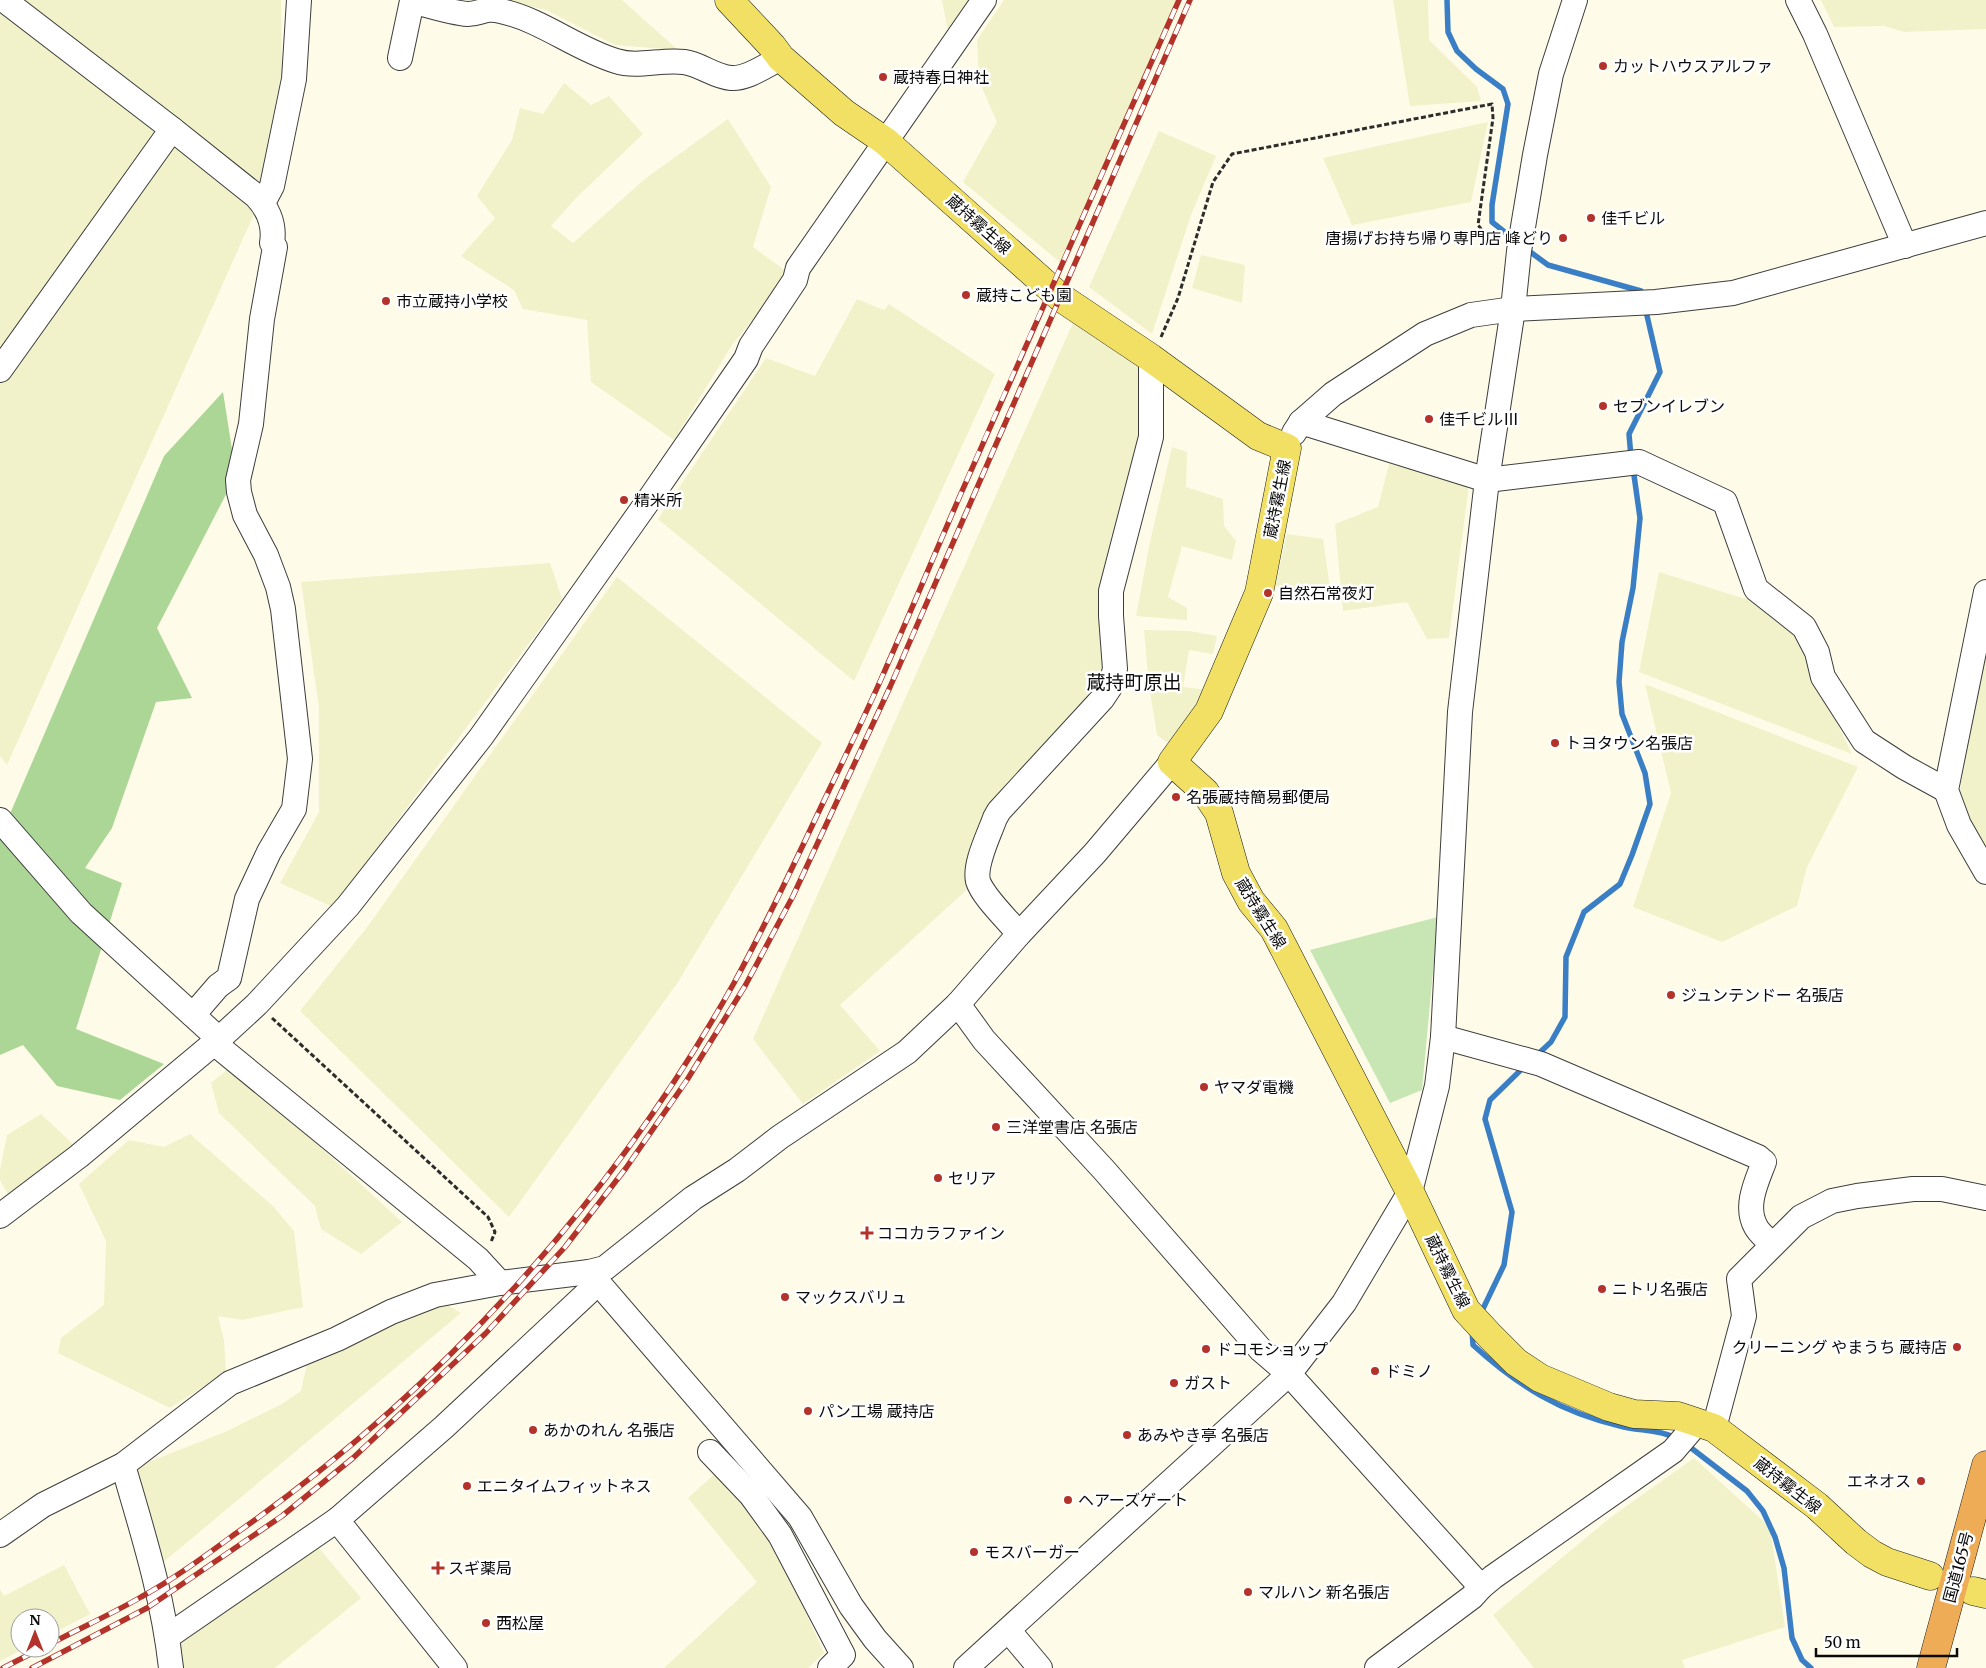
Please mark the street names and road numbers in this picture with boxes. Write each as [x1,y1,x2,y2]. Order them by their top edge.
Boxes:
street label: 蔵持霧生線 [943,190,1015,258]
street label: 蔵持霧生線 [1260,458,1294,540]
street label: 蔵持霧生線 [1231,874,1291,952]
street label: 蔵持霧生線 [1421,1231,1475,1311]
street label: 蔵持霧生線 [1750,1452,1826,1518]
street label: 国道165号 [1939,1529,1977,1605]

